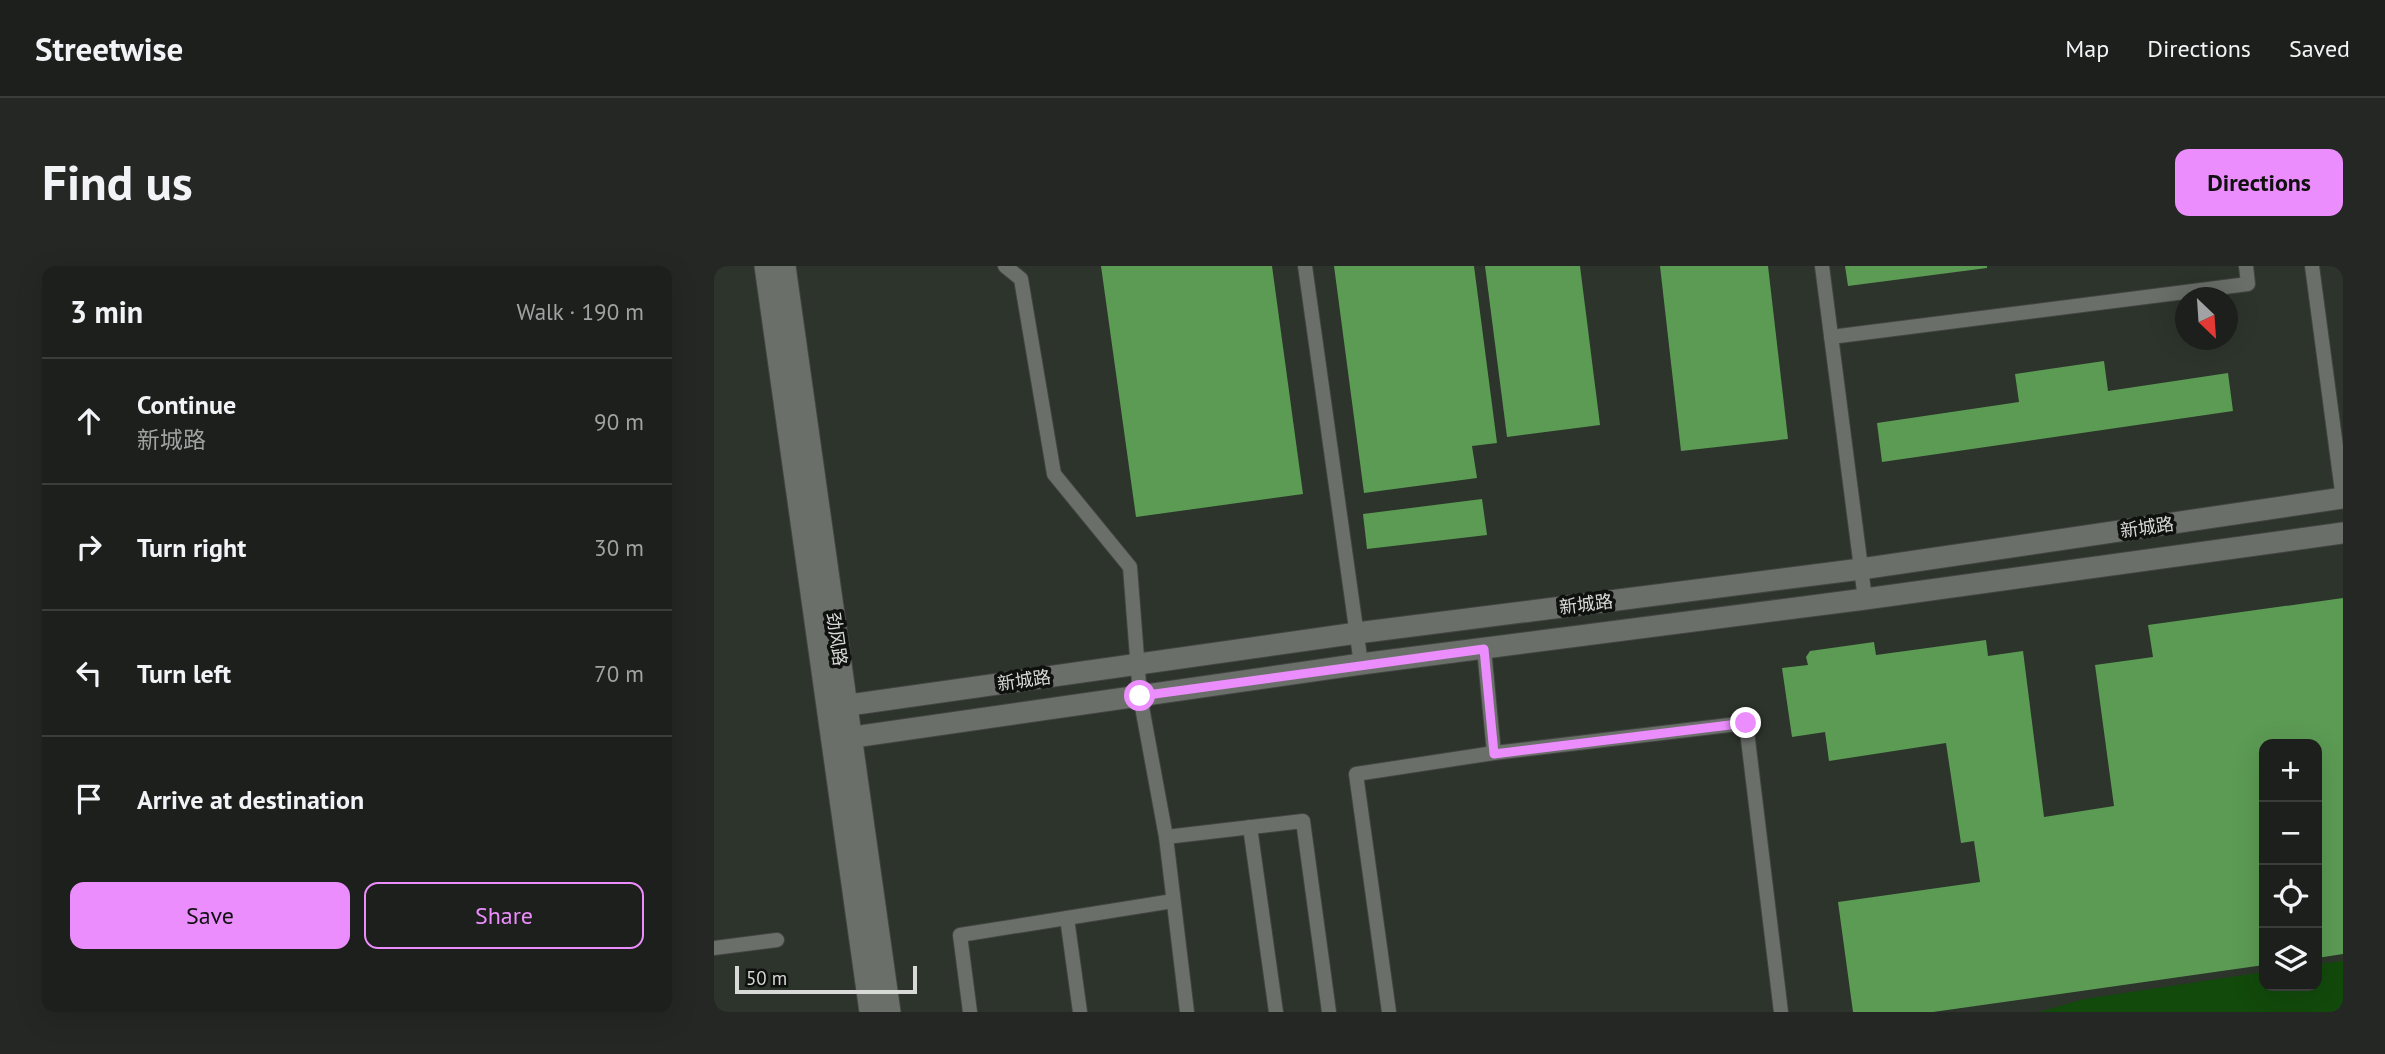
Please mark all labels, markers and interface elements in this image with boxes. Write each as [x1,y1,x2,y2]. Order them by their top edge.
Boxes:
text: Streetwise [35,27,183,70]
text: Map [2065,33,2109,64]
text: Directions [2147,33,2251,64]
text: Saved [2289,33,2350,64]
button: Directions [2175,149,2343,216]
text: Find us [42,150,193,214]
north arrow [2175,287,2238,350]
text: 3 min [70,292,143,331]
text: Walk · 190 m [517,297,644,326]
text: Continue [137,388,236,421]
icon: ahead [70,402,108,440]
text: 90 m [594,407,644,436]
text: 新城路 [137,425,206,454]
street label: 新城路 [2119,512,2175,542]
icon: right [70,528,108,566]
text: Turn right [137,531,246,564]
text: 30 m [594,533,644,562]
street label: 新城路 [1558,589,1614,619]
street label: 劲风路 [822,611,852,667]
icon: left [70,654,108,692]
text: Turn left [137,657,231,690]
text: 70 m [594,659,644,688]
street label: 新城路 [996,665,1052,695]
route start [1124,680,1155,711]
route end [1730,707,1761,738]
map controls [2259,739,2322,991]
button: + [2259,739,2322,802]
icon: arrive [70,780,108,818]
text: Arrive at destination [137,783,364,816]
button: − [2259,802,2322,865]
button: locate [2259,865,2322,928]
button: Save [70,882,350,949]
button: Share [364,882,644,949]
button: layers [2259,928,2322,991]
scale bar [735,963,917,995]
text: 50 m [746,966,787,990]

